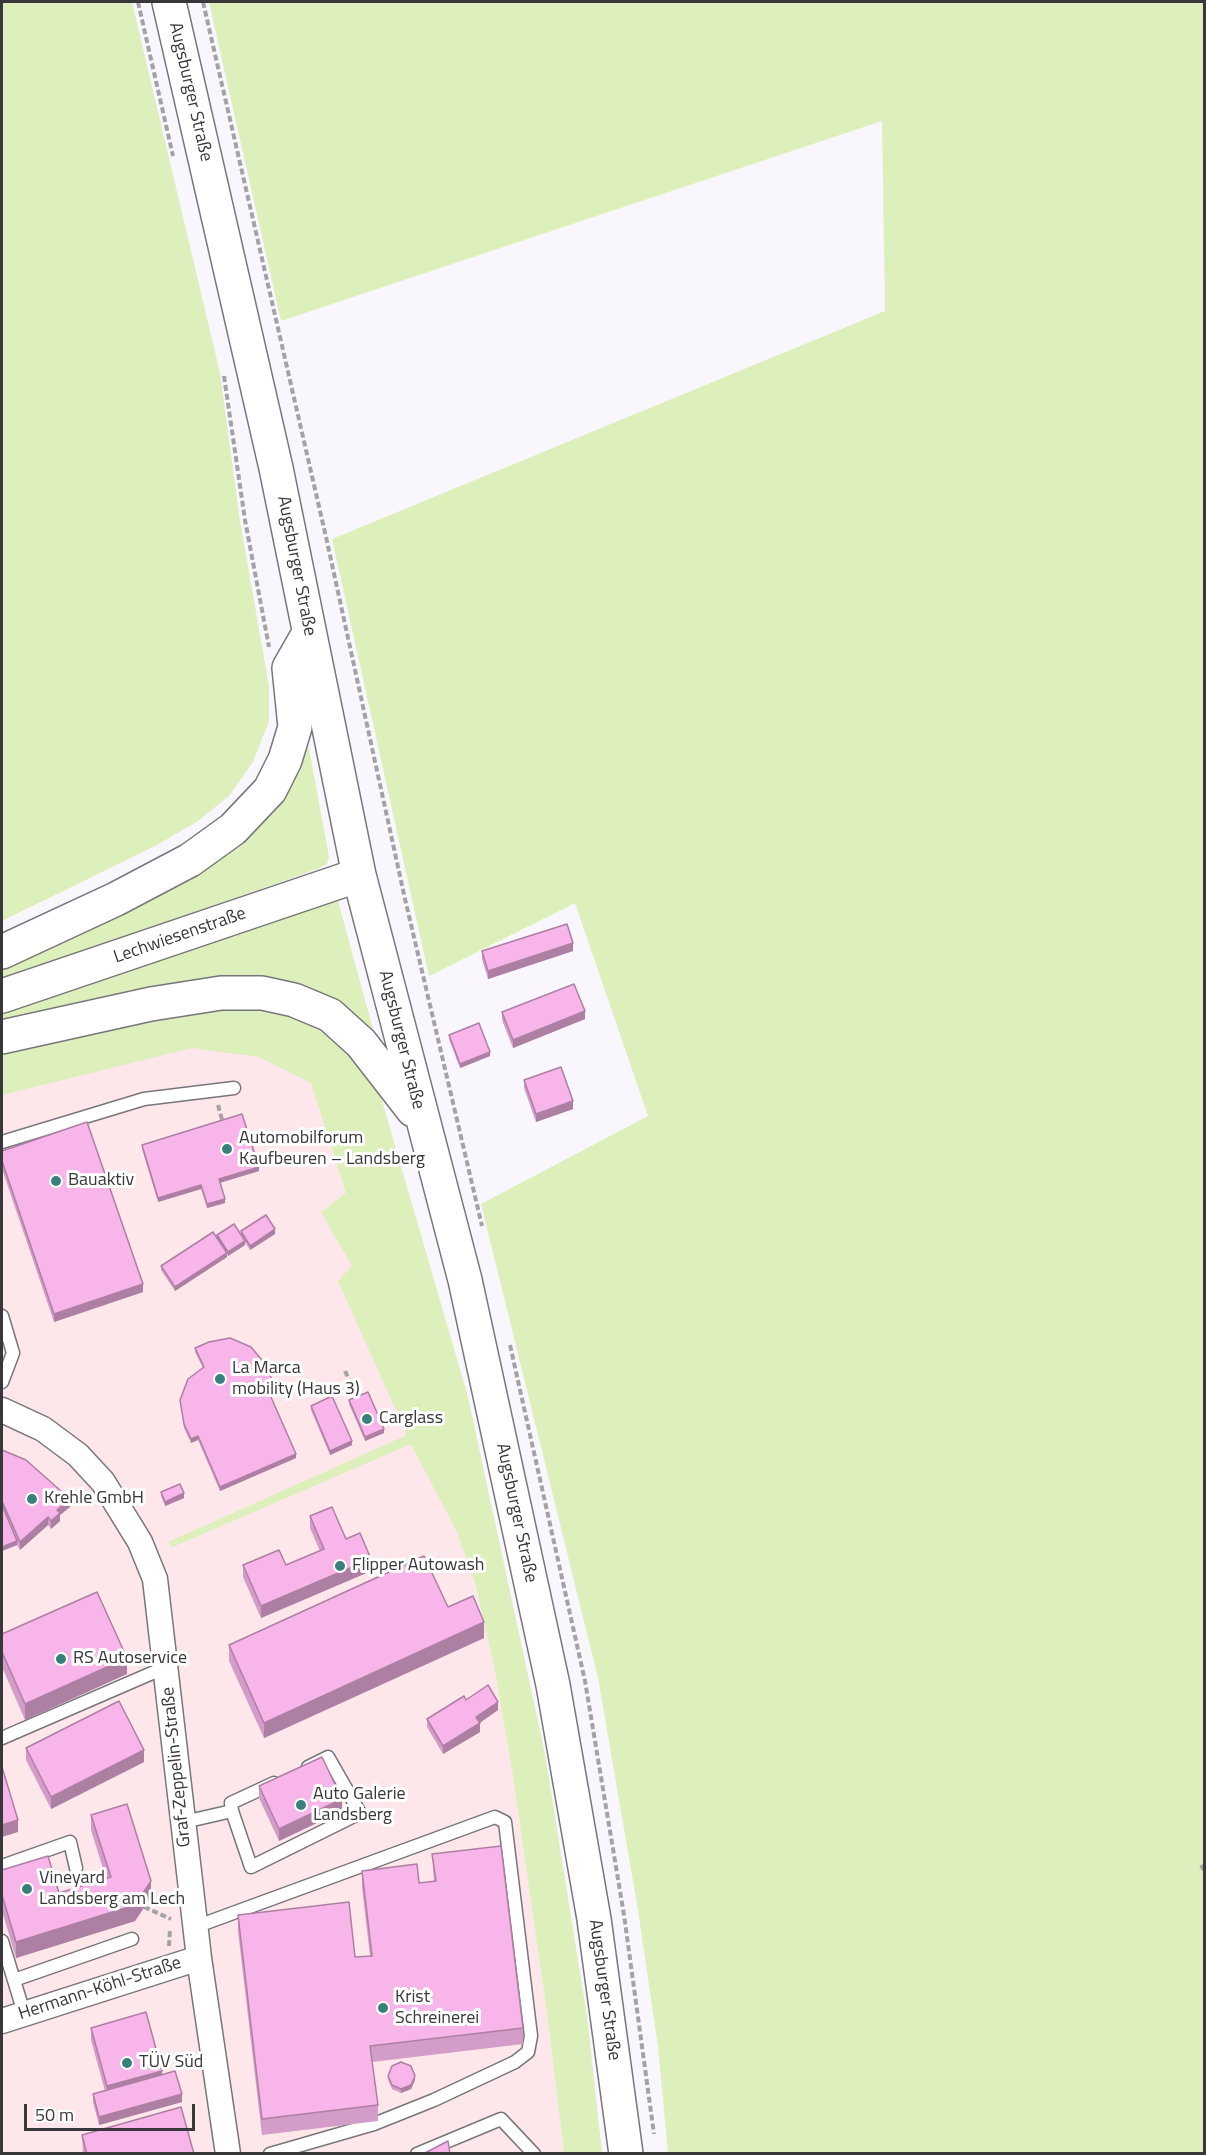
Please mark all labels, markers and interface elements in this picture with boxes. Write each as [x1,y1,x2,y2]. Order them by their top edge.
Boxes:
street label: Augsburger Straße [163,20,217,164]
street label: Augsburger Straße [272,494,320,638]
street label: Lechwiesenstraße [111,903,249,969]
street label: Augsburger Straße [373,968,429,1112]
place label: Automobilforum Kaufbeuren – Landsberg [239,1128,425,1170]
marker: Automobilforum Kaufbeuren – Landsberg [220,1142,234,1156]
place label: Bauaktiv [68,1170,134,1192]
marker: Bauaktiv [49,1174,63,1188]
place label: La Marca mobility (Haus 3) [232,1358,360,1400]
marker: La Marca mobility (Haus 3) [213,1372,227,1386]
place label: Carglass [379,1408,443,1430]
marker: Carglass [360,1412,374,1426]
street label: Augsburger Straße [491,1441,541,1585]
place label: Krehle GmbH [44,1488,144,1510]
marker: Krehle GmbH [25,1492,39,1506]
place label: Flipper Autowash [352,1555,485,1577]
marker: Flipper Autowash [333,1559,347,1573]
place label: RS Autoservice [73,1648,187,1670]
marker: RS Autoservice [54,1652,68,1666]
street label: Graf-Zeppelin-Straße [158,1686,196,1848]
place label: Auto Galerie Landsberg [313,1784,406,1826]
marker: Auto Galerie Landsberg [294,1798,308,1812]
place label: Vineyard Landsberg am Lech [39,1868,185,1910]
marker: Vineyard Landsberg am Lech [20,1882,34,1896]
street label: Augsburger Straße [583,1918,625,2062]
street label: Hermann-Köhl-Straße [16,1952,184,2026]
place label: Krist Schreinerei [395,1987,479,2030]
marker: Krist Schreinerei [376,2001,390,2015]
place label: TÜV Süd [139,2052,203,2074]
marker: TÜV Süd [120,2056,134,2070]
scale bar [27,2092,198,2130]
text: 50 m [35,2101,74,2128]

